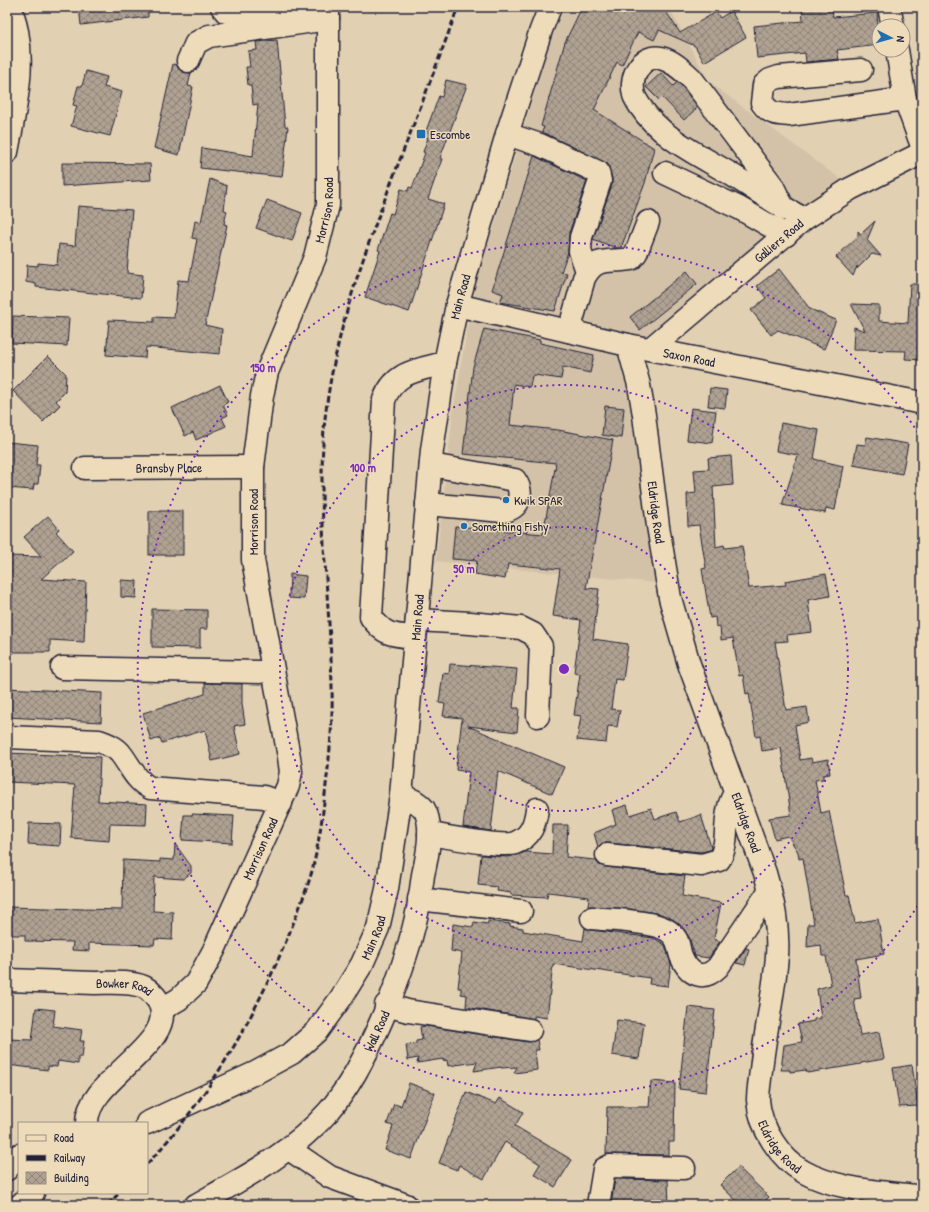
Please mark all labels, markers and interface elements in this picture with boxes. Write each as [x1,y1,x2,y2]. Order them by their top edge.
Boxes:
north arrow [871,18,911,58]
text: N [894,35,908,43]
place label: Escombe [430,125,470,143]
marker: Escombe [415,128,427,140]
street label: Morrison Road [310,177,337,245]
street label: Galliers Road [750,215,807,267]
street label: Main Road [445,272,475,321]
street label: Saxon Road [662,343,717,371]
text: 150 m [250,359,276,376]
street label: Bransby Place [136,458,202,477]
text: 100 m [350,459,376,476]
street label: Eldridge Road [643,480,670,545]
street label: Morrison Road [244,489,262,555]
place label: Kwik SPAR [514,491,563,509]
marker: Kwik SPAR [501,495,511,505]
place label: Something Fishy [472,517,549,535]
marker: Something Fishy [459,521,469,531]
text: 50 m [453,560,475,577]
street label: Main Road [406,594,428,641]
centre of rings [557,662,571,676]
street label: Eldridge Road [727,790,766,855]
street label: Morrison Road [238,815,282,882]
street label: Main Road [356,914,390,962]
street label: Bowker Road [96,974,157,999]
street label: Wall Road [359,1008,394,1055]
street label: Eldridge Road [754,1117,805,1177]
legend [18,1122,148,1194]
text: Road [54,1129,74,1146]
text: Railway [54,1149,85,1166]
text: Building [54,1169,89,1186]

